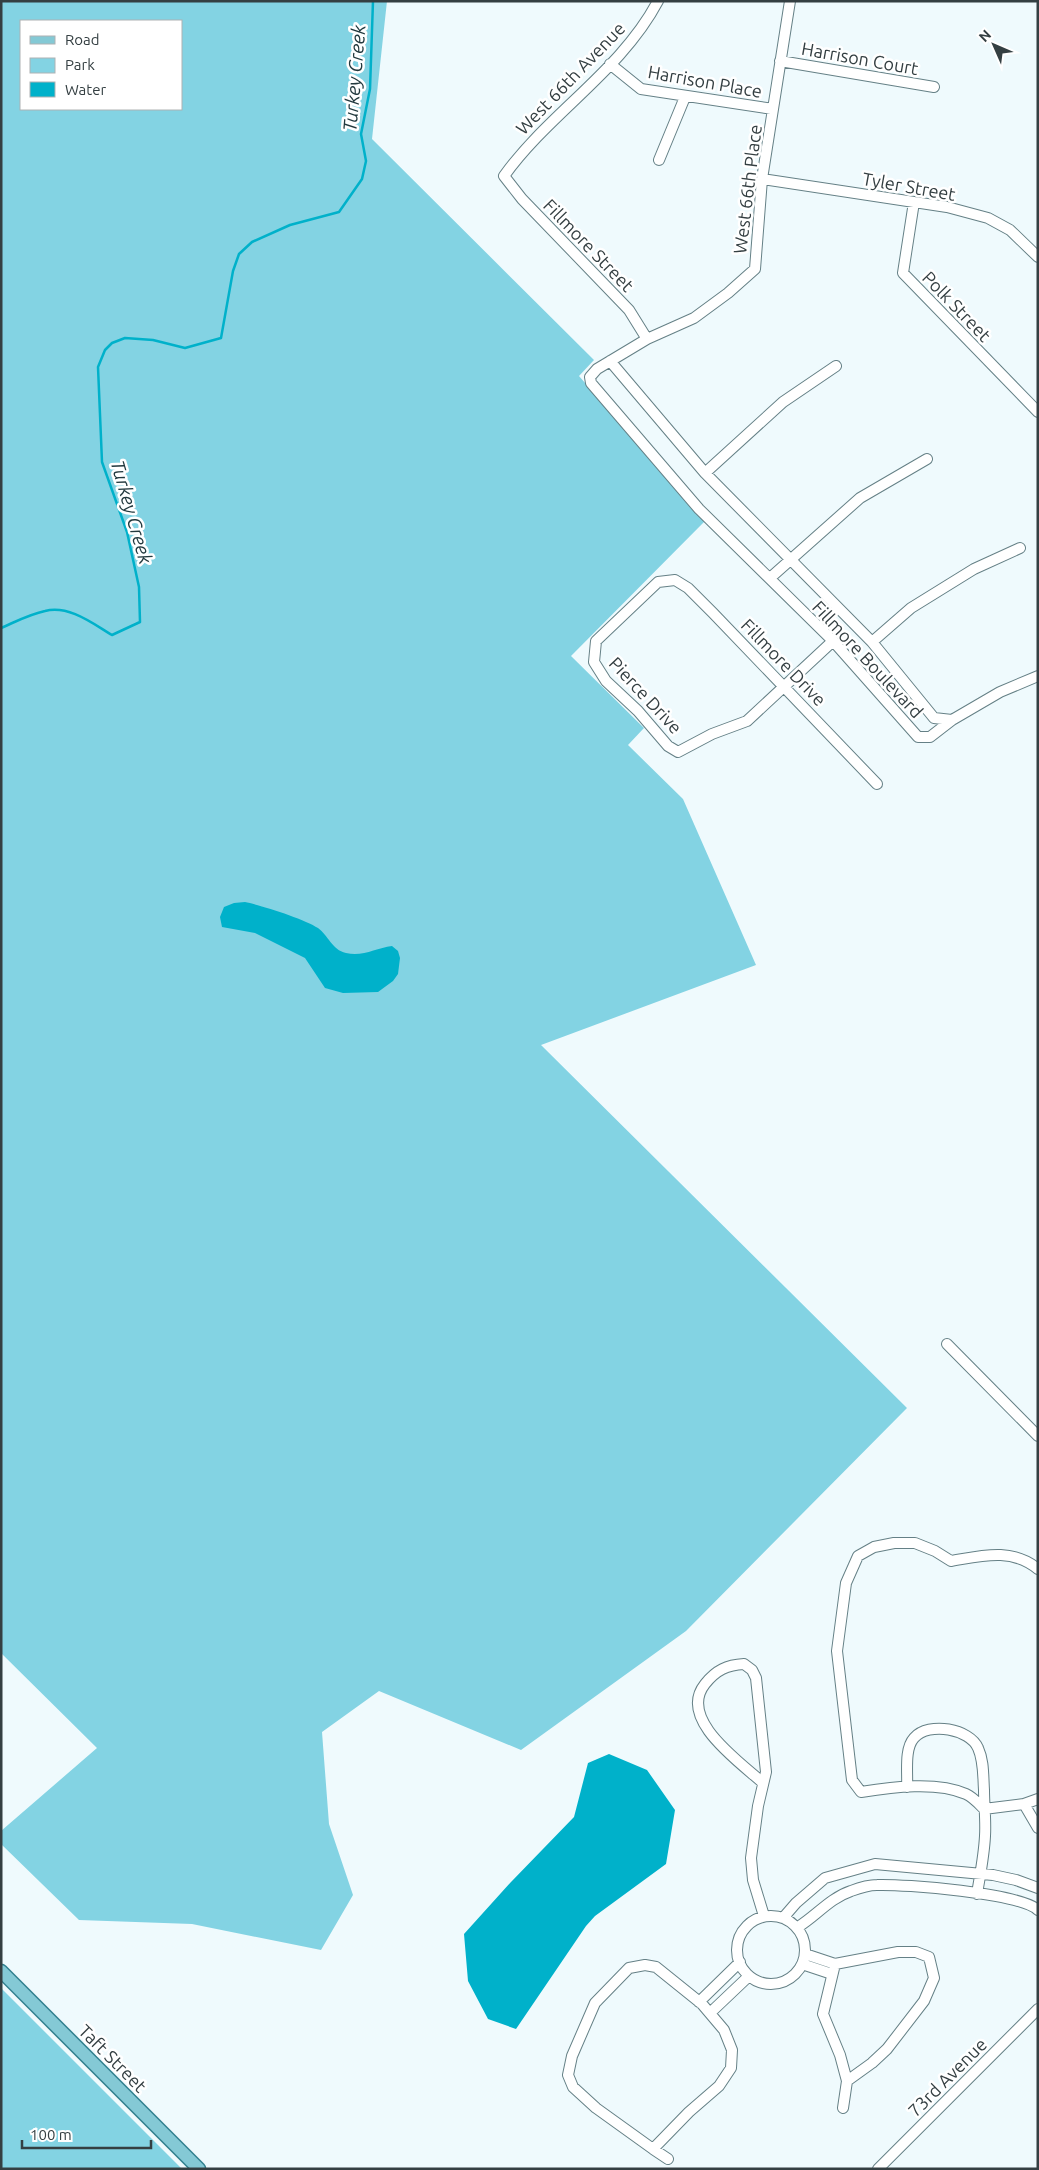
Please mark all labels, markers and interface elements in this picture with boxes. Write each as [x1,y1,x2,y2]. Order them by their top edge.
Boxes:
street label: West 66th Avenue [511,18,629,138]
legend [20,20,182,110]
north arrow [969,20,1019,70]
water label: Turkey Creek [338,23,370,132]
text: N [975,26,994,45]
text: Road [65,31,100,48]
street label: Harrison Court [800,38,920,78]
text: Park [65,56,95,73]
street label: Harrison Place [646,61,764,101]
text: Water [65,81,106,98]
street label: West 66th Place [729,123,765,255]
street label: Tyler Street [861,168,957,204]
street label: Fillmore Street [540,195,638,295]
street label: Polk Street [919,267,995,345]
water label: Turkey Creek [107,457,157,567]
street label: Fillmore Boulevard [809,596,927,722]
street label: Fillmore Drive [738,614,830,710]
street label: Pierce Drive [606,653,686,737]
street label: Taft Street [75,2020,151,2096]
street label: 73rd Avenue [904,2034,990,2120]
scale bar [22,2118,151,2150]
text: 100 m [30,2126,72,2143]

